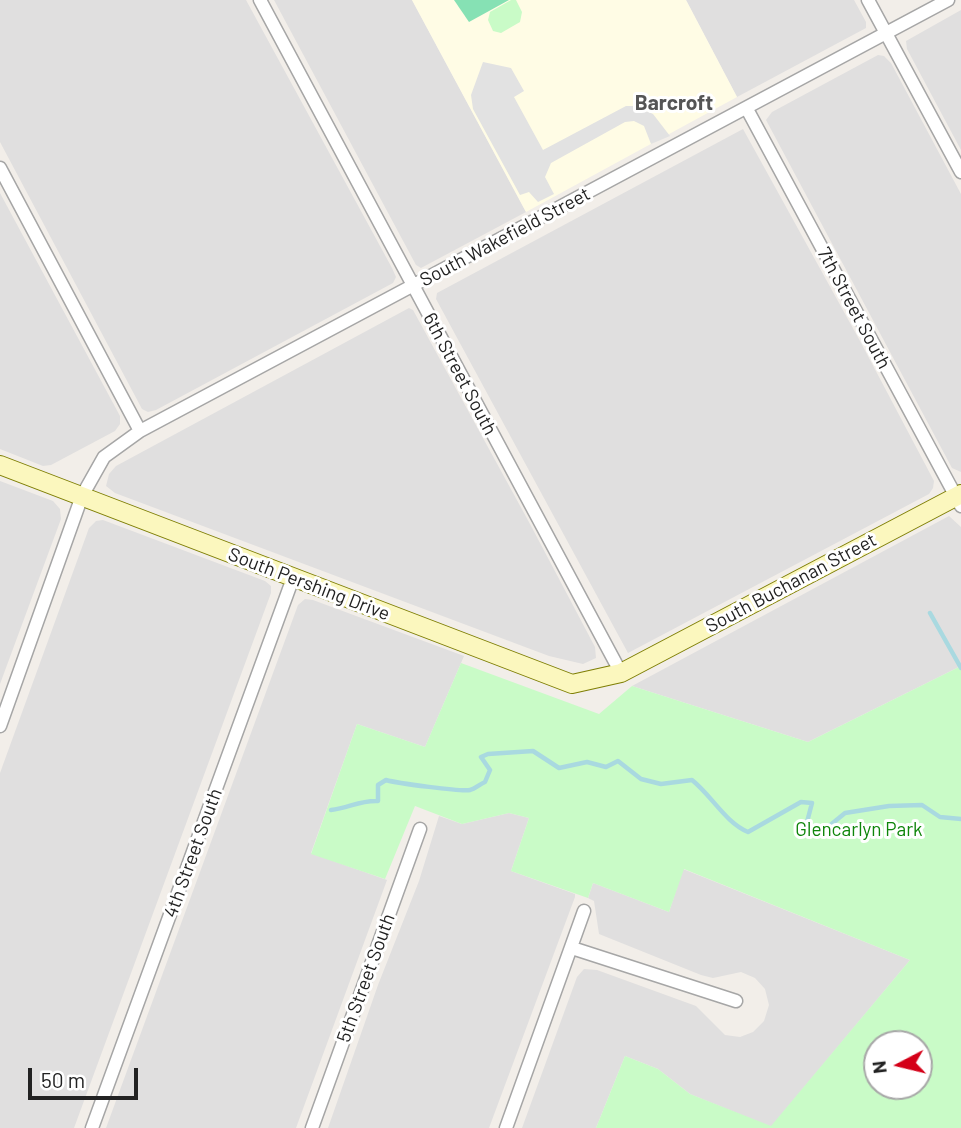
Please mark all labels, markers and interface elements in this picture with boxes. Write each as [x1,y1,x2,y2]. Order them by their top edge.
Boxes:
district label: Barcroft [635,90,713,116]
street label: South Wakefield Street [416,182,594,292]
street label: 7th Street South [812,243,896,373]
street label: 6th Street South [418,309,502,439]
street label: South Buchanan Street [702,528,880,638]
street label: South Pershing Drive [225,543,393,625]
street label: 4th Street South [159,785,227,921]
park label: Glencarlyn Park [795,819,923,841]
street label: 5th Street South [332,911,400,1045]
north arrow [863,1030,933,1100]
scale bar [32,1054,142,1098]
text: N [866,1060,891,1075]
text: 50 m [41,1067,85,1092]

